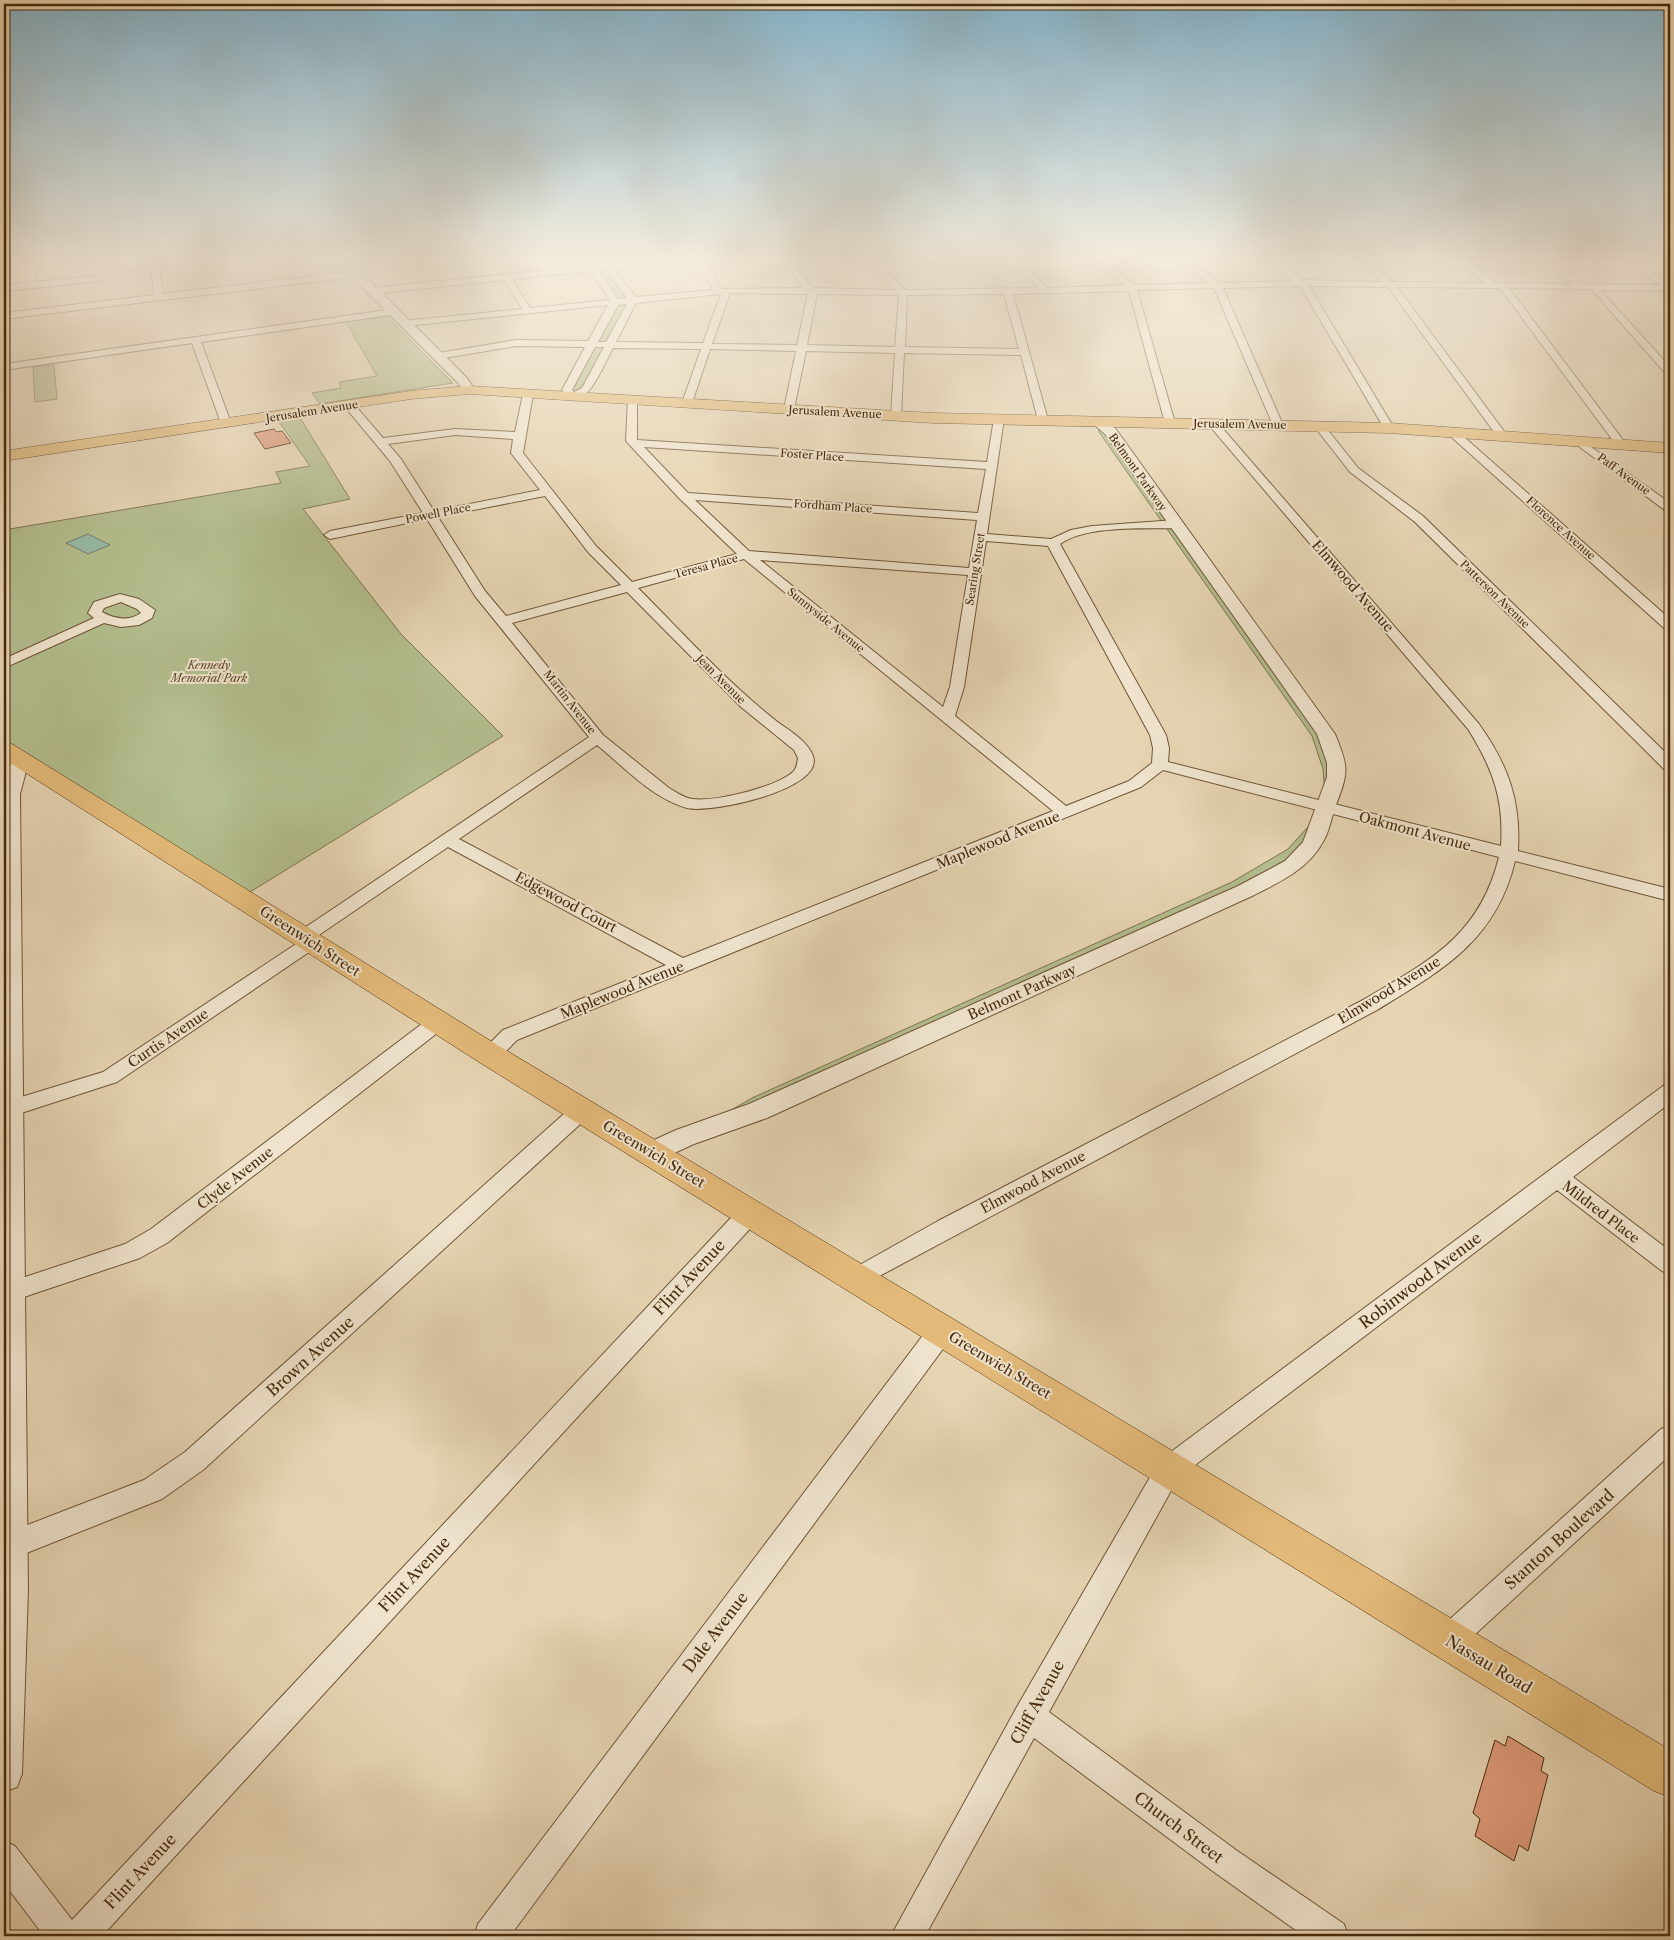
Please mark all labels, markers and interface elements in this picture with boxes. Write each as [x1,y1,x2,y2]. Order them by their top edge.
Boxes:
street label: Jerusalem Avenue [263,397,359,426]
street label: Jerusalem Avenue [786,402,882,421]
street label: Jerusalem Avenue [1191,416,1287,432]
street label: Belmont Parkway [1106,430,1171,514]
street label: Foster Place [780,446,844,464]
street label: Paff Avenue [1595,450,1653,498]
street label: Florence Avenue [1524,493,1598,563]
street label: Fordham Place [793,496,873,516]
street label: Powell Place [404,500,472,526]
street label: Searing Street [962,532,988,606]
street label: Elmwood Avenue [1308,536,1398,636]
street label: Teresa Place [672,551,740,581]
street label: Patterson Avenue [1457,557,1533,631]
street label: Sunnyside Avenue [785,585,867,655]
street label: Jean Avenue [692,650,749,707]
park label: Kennedy Memorial Park [169,658,248,685]
street label: Martin Avenue [541,667,599,737]
street label: Maplewood Avenue [934,807,1063,873]
street label: Oakmont Avenue [1357,807,1473,855]
street label: Edgewood Court [512,868,620,936]
street label: Greenwich Street [256,902,364,980]
street label: Elmwood Avenue [1335,952,1444,1028]
street label: Maplewood Avenue [558,957,687,1023]
street label: Belmont Parkway [965,960,1079,1024]
street label: Curtis Avenue [124,1004,212,1072]
street label: Greenwich Street [599,1116,709,1192]
street label: Clyde Avenue [193,1143,277,1213]
street label: Elmwood Avenue [977,1147,1089,1217]
street label: Mildred Place [1558,1177,1644,1247]
street label: Robinwood Avenue [1355,1227,1485,1333]
street label: Flint Avenue [649,1235,729,1319]
street label: Brown Avenue [262,1311,358,1400]
street label: Greenwich Street [945,1327,1055,1403]
street label: Stanton Boulevard [1500,1484,1618,1593]
street label: Flint Avenue [374,1532,454,1616]
street label: Dale Avenue [678,1588,752,1676]
street label: Nassau Road [1442,1630,1536,1698]
street label: Cliff Avenue [1006,1656,1068,1748]
street label: Church Street [1130,1787,1228,1867]
street label: Flint Avenue [100,1829,180,1913]

